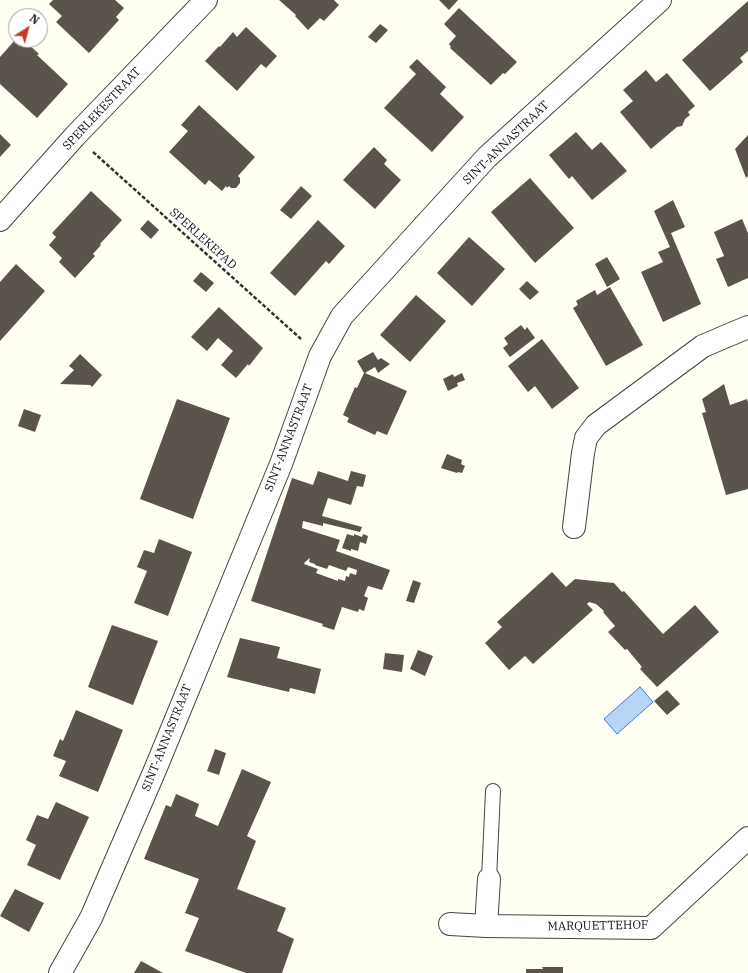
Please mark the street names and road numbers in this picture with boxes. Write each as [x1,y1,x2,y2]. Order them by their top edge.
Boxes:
street label: SPERLEKESTRAAT [60,65,144,153]
street label: SINT-ANNASTRAAT [460,98,552,188]
street label: SPERLEKEPAD [167,205,239,273]
street label: SINT-ANNASTRAAT [262,382,316,494]
street label: SINT-ANNASTRAAT [139,682,195,794]
street label: MARQUETTEHOF [547,918,649,934]

